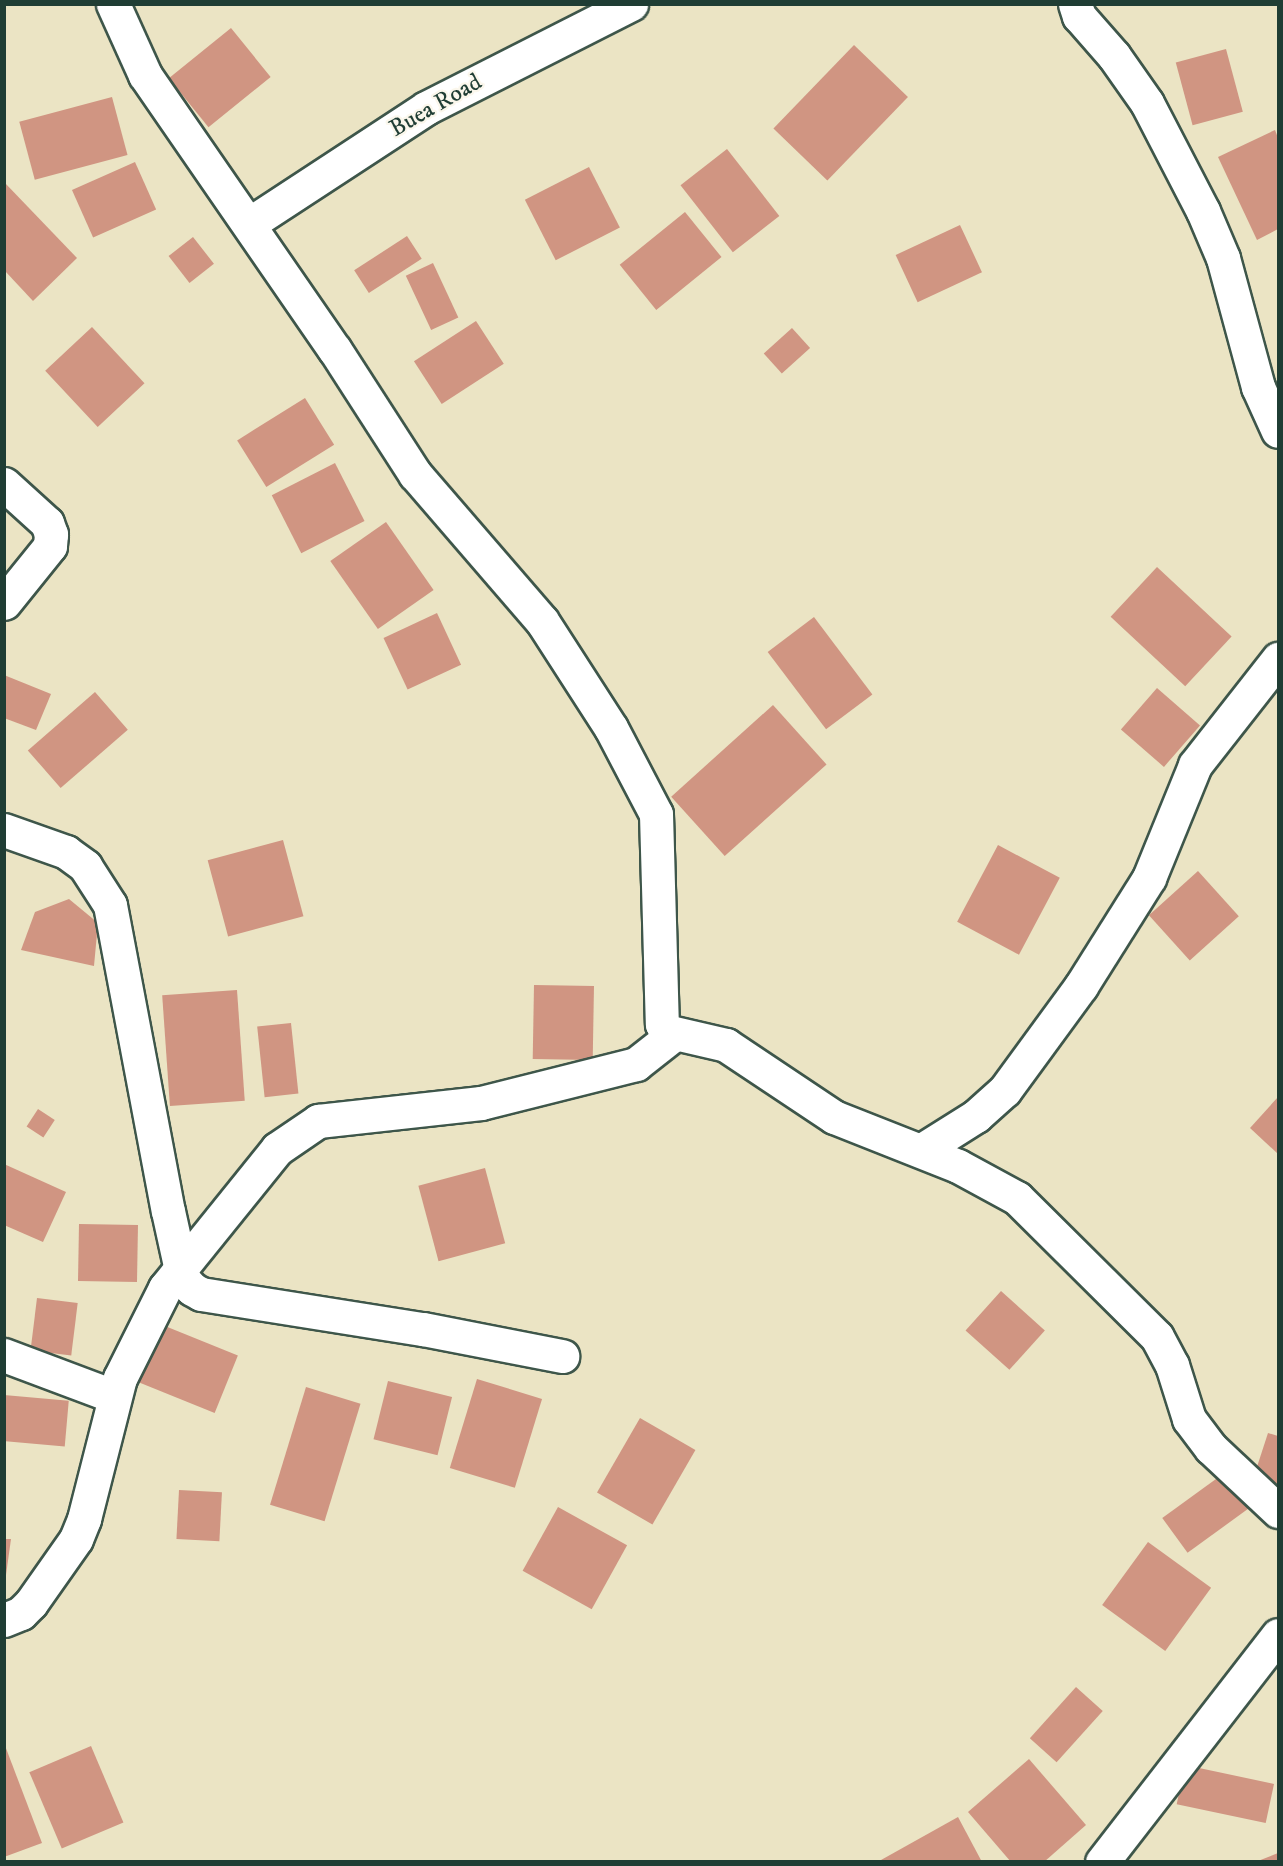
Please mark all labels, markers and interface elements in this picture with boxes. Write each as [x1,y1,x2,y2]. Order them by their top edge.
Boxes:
street label: Buea Road [385,68,487,144]

